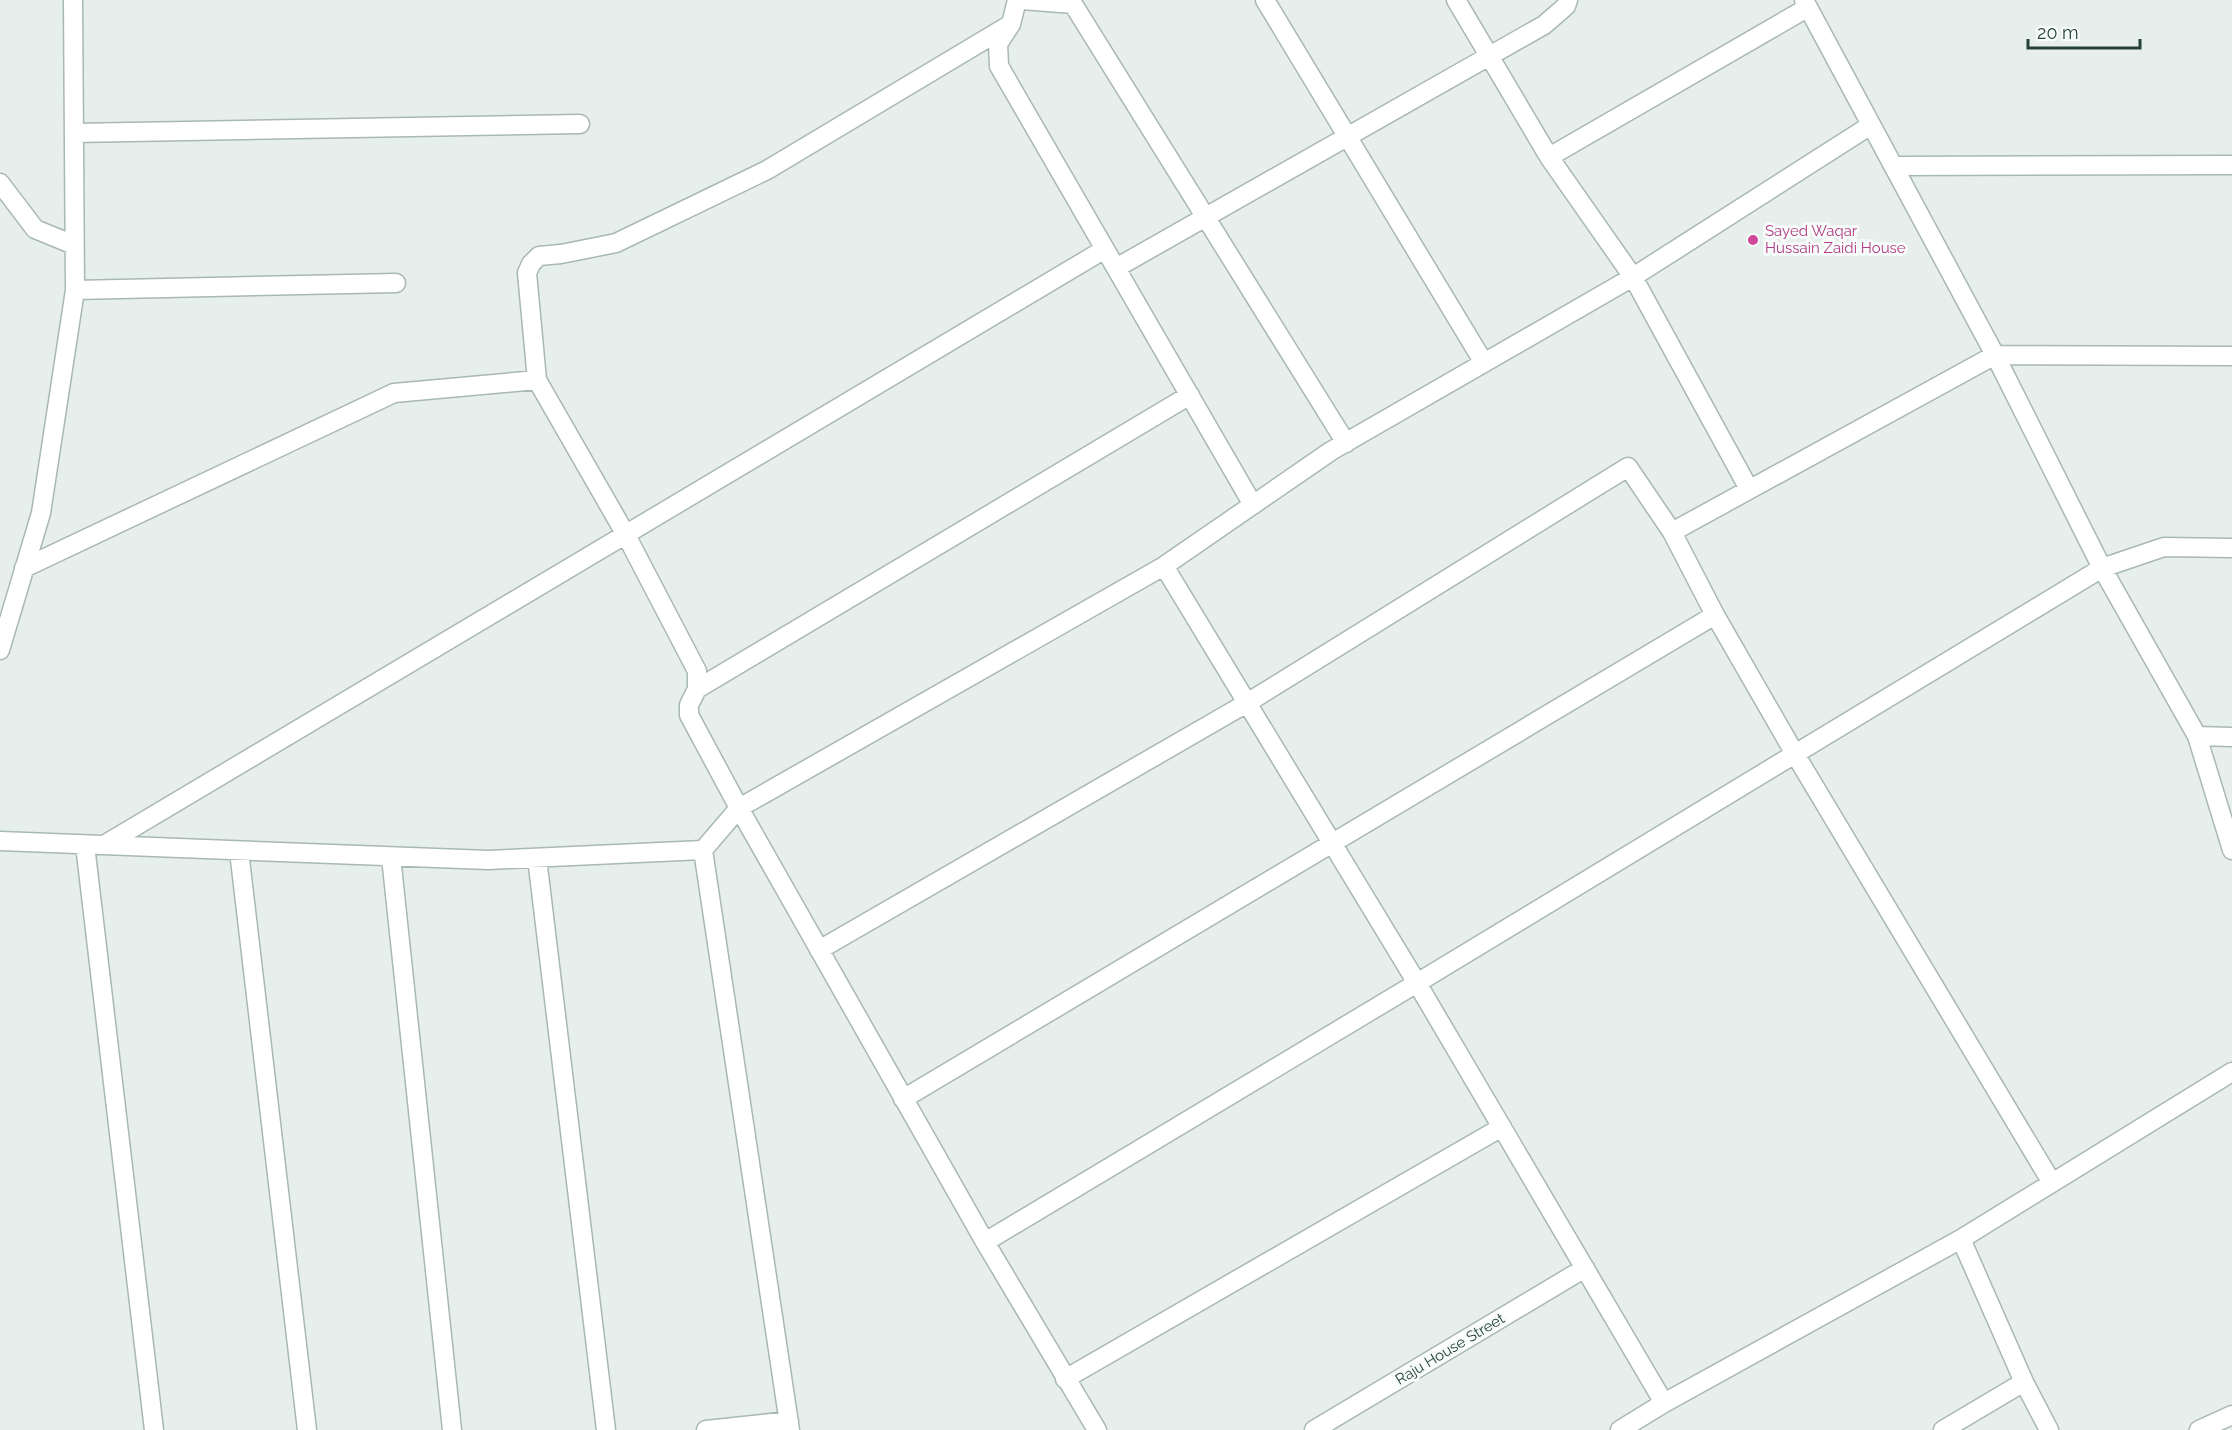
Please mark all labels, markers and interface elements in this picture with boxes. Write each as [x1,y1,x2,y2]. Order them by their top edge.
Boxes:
scale bar [2028,12,2140,50]
text: 20 m [2037,22,2079,43]
place label: Sayed Waqar Hussain Zaidi House [1765,222,1906,257]
marker: Sayed Waqar Hussain Zaidi House [1746,233,1760,247]
street label: Raju House Street [1392,1309,1508,1389]

